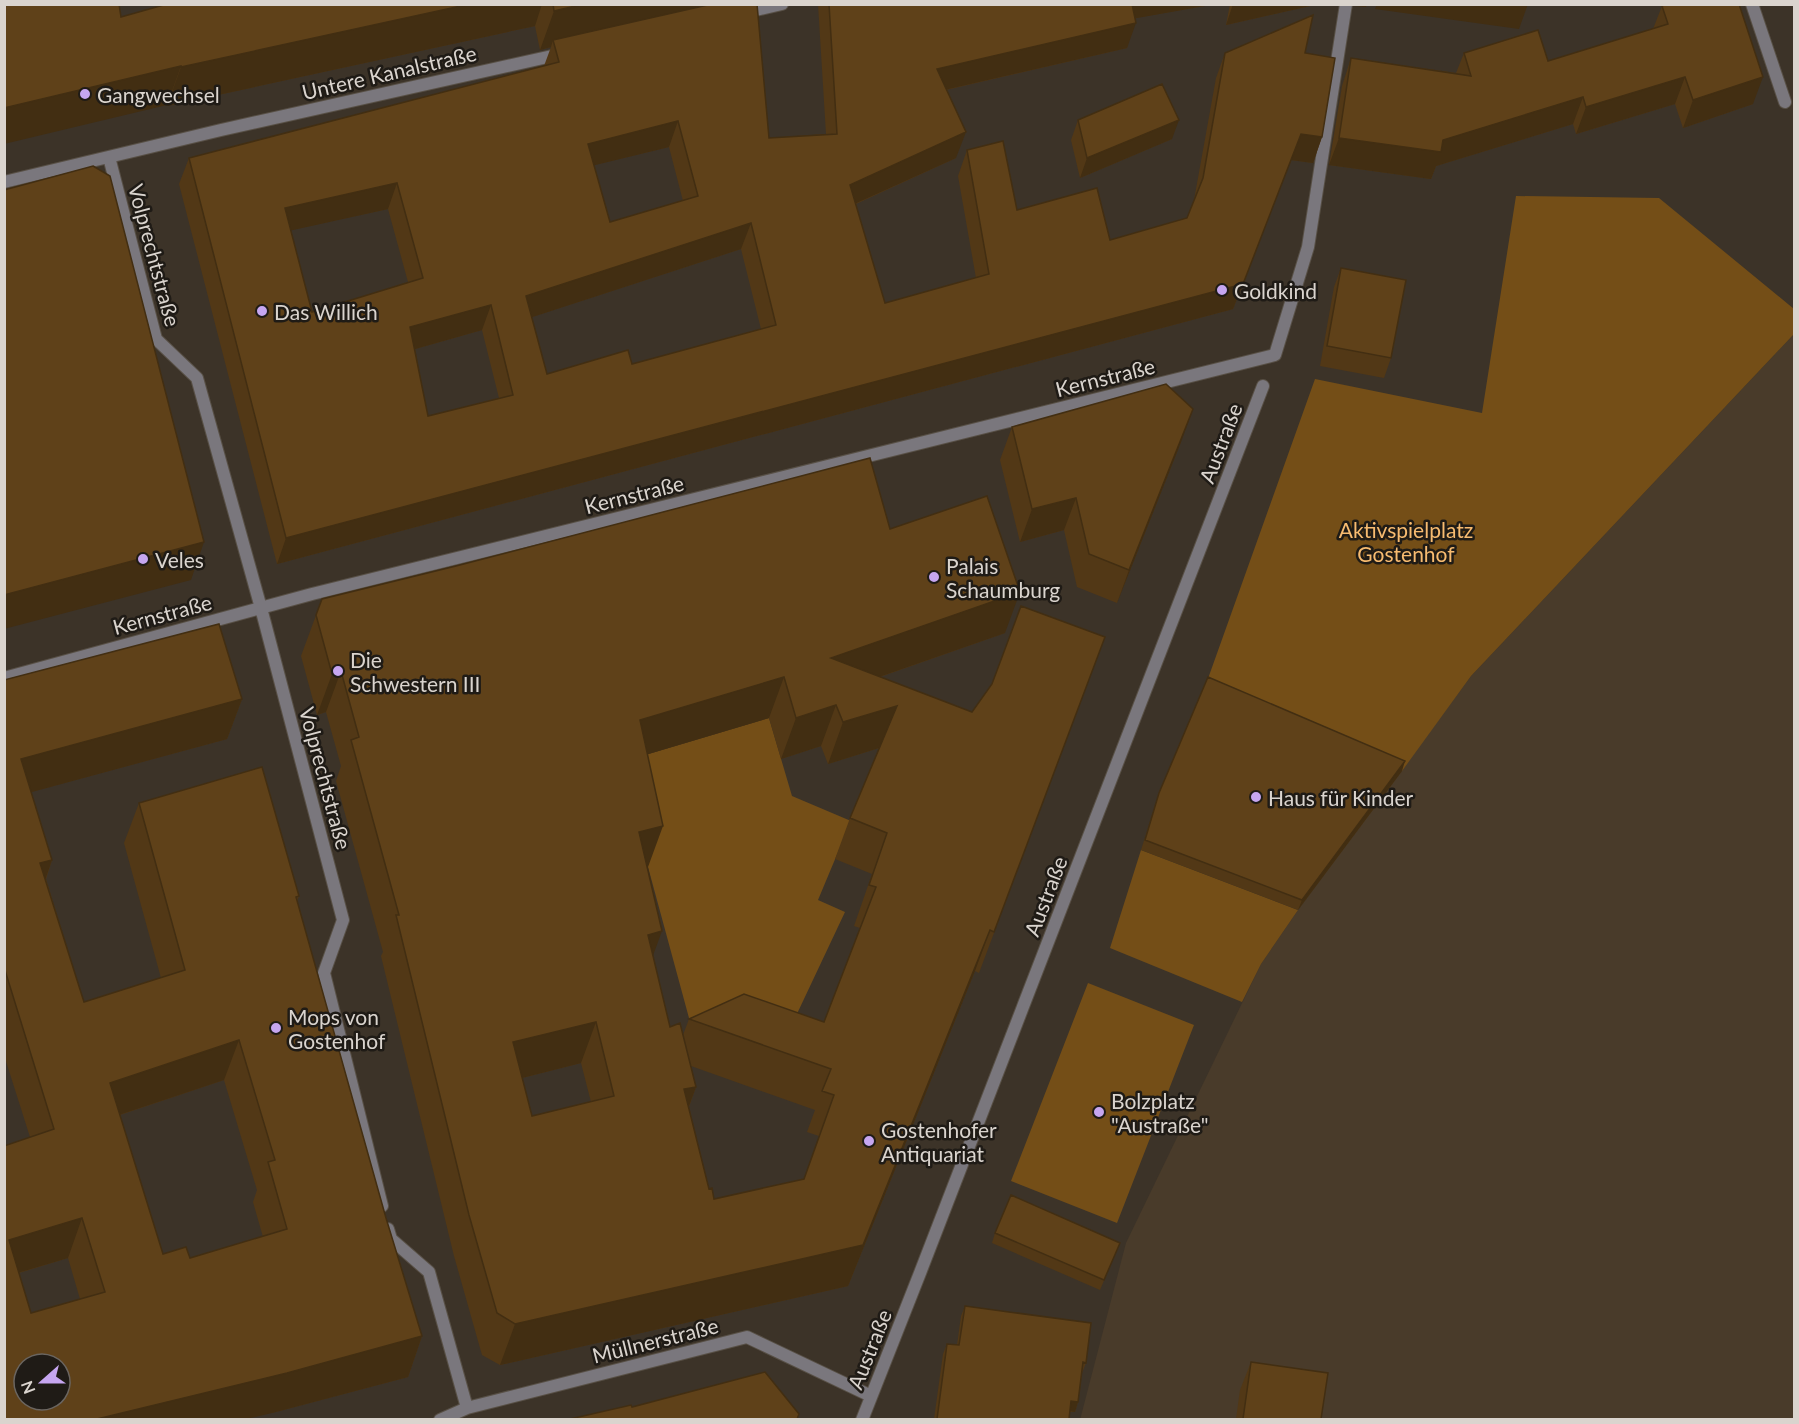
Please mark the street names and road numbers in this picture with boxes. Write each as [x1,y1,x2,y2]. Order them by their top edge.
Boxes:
street label: Untere Kanalstraße [299,40,479,104]
street label: Volprechtstraße [124,181,186,329]
street label: Kernstraße [1053,353,1157,401]
street label: Austraße [1193,400,1247,486]
street label: Kernstraße [582,470,686,518]
street label: Kernstraße [110,589,214,639]
street label: Volprechtstraße [295,704,357,852]
street label: Austraße [1018,853,1072,939]
street label: Austraße [842,1306,896,1392]
street label: Müllnerstraße [589,1312,721,1368]

